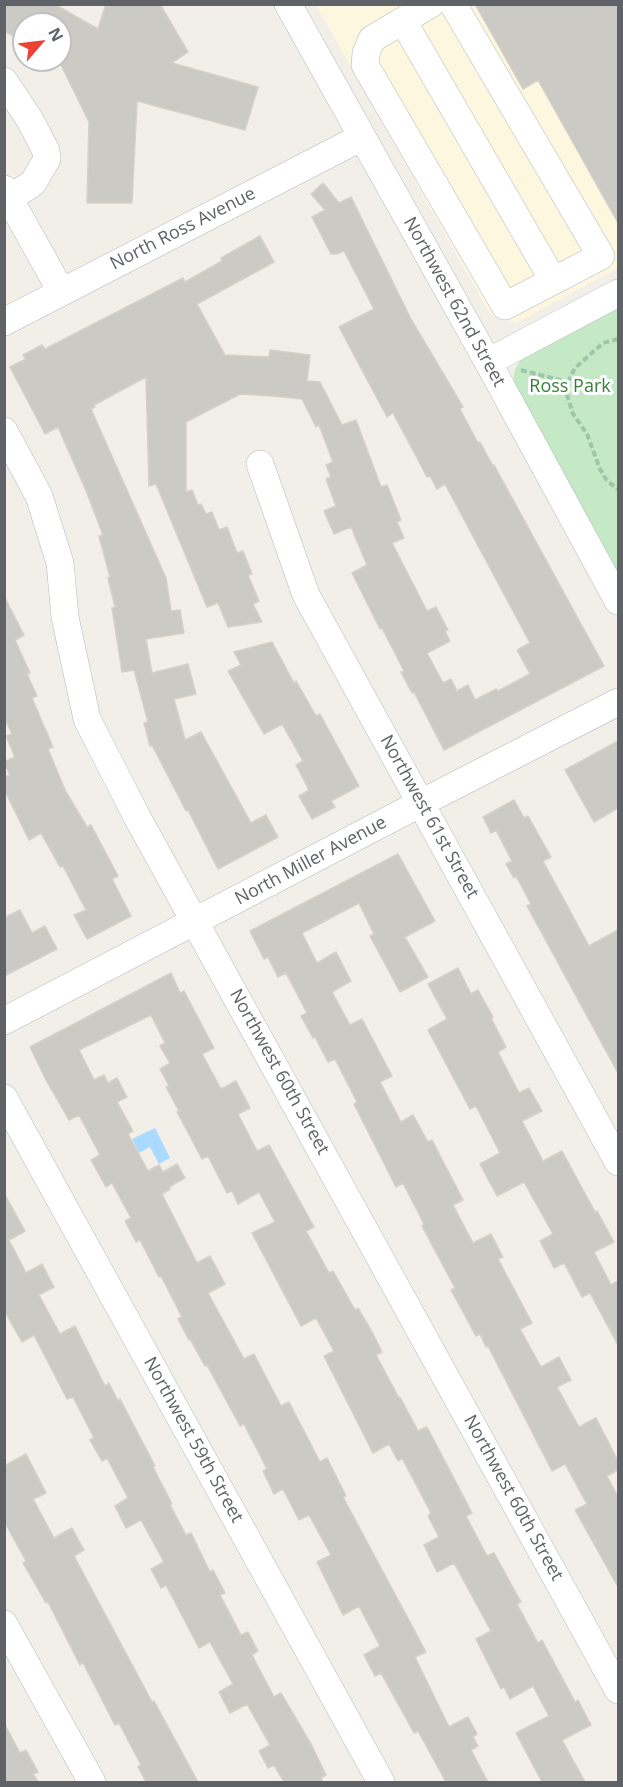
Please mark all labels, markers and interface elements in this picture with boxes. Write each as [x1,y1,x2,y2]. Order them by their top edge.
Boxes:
north arrow [12,12,72,72]
text: N [43,24,69,45]
street label: North Ross Avenue [107,183,259,275]
street label: Northwest 62nd Street [398,213,510,391]
park label: Ross Park [529,376,611,398]
street label: Northwest 61st Street [375,732,483,902]
street label: North Miller Avenue [232,812,390,910]
street label: Northwest 60th Street [224,985,334,1159]
street label: Northwest 59th Street [138,1353,248,1527]
street label: Northwest 60th Street [458,1411,568,1585]

